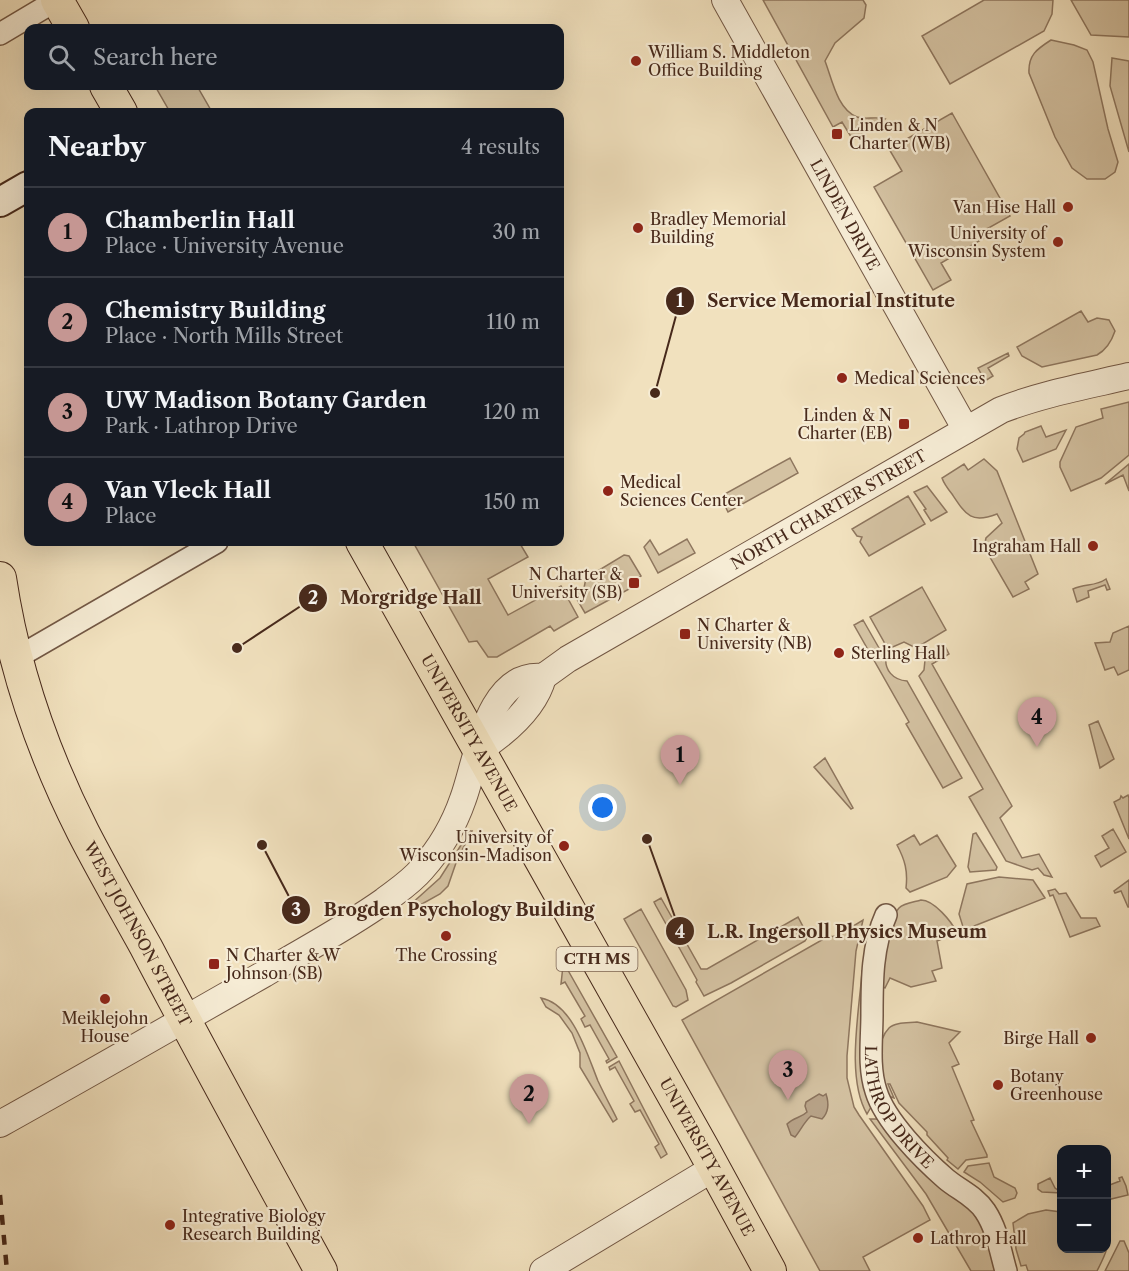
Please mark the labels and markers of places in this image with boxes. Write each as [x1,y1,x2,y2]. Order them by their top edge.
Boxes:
place label: William S. Middleton Office Building [647,42,810,80]
marker: William S. Middleton Office Building [629,54,643,68]
place label: Linden & N Charter (WB) [849,115,950,153]
marker: Linden & N Charter (WB) [830,127,844,141]
place label: Van Hise Hall [952,197,1056,217]
marker: Van Hise Hall [1061,200,1075,214]
place label: Bradley Memorial Building [650,209,787,247]
marker: Bradley Memorial Building [631,221,645,235]
place label: University of Wisconsin System [907,223,1048,261]
marker: University of Wisconsin System [1051,235,1065,249]
callout: Service Memorial Institute [665,283,967,319]
place label: Medical Sciences [854,368,985,388]
marker: Medical Sciences [835,371,849,385]
place label: Linden & N Charter (EB) [797,405,892,443]
marker: Linden & N Charter (EB) [897,417,911,431]
place label: Medical Sciences Center [620,472,743,510]
marker: Medical Sciences Center [601,484,615,498]
place label: Ingraham Hall [972,536,1081,556]
marker: Ingraham Hall [1086,539,1100,553]
place label: N Charter & University (SB) [511,564,622,602]
marker: N Charter & University (SB) [627,576,641,590]
callout: Morgridge Hall [298,580,493,616]
place label: N Charter & University (NB) [697,615,812,653]
marker: N Charter & University (NB) [678,627,692,641]
place label: Sterling Hall [851,643,946,663]
marker: Sterling Hall [832,646,846,660]
pin: 4 [1018,698,1056,747]
pin: 1 [660,736,700,785]
place label: University of Wisconsin-Madison [399,827,554,865]
marker: University of Wisconsin-Madison [557,839,571,853]
callout: Brogden Psychology Building [281,892,607,928]
callout: L.R. Ingersoll Physics Museum [665,913,999,949]
marker: The Crossing [439,929,453,943]
place label: N Charter & W Johnson (SB) [223,945,341,983]
place label: The Crossing [395,945,497,965]
marker: N Charter & W Johnson (SB) [207,957,221,971]
marker: Meiklejohn House [98,992,112,1006]
place label: Meiklejohn House [62,1008,148,1046]
place label: Birge Hall [1003,1028,1079,1048]
marker: Birge Hall [1084,1031,1098,1045]
pin: 3 [768,1050,808,1100]
place label: Botany Greenhouse [1010,1066,1103,1104]
pin: 2 [510,1074,548,1124]
marker: Botany Greenhouse [991,1078,1005,1092]
place label: Integrative Biology Research Building [182,1206,327,1244]
marker: Integrative Biology Research Building [163,1218,177,1232]
place label: Lathrop Hall [930,1228,1027,1248]
marker: Lathrop Hall [911,1231,925,1245]

